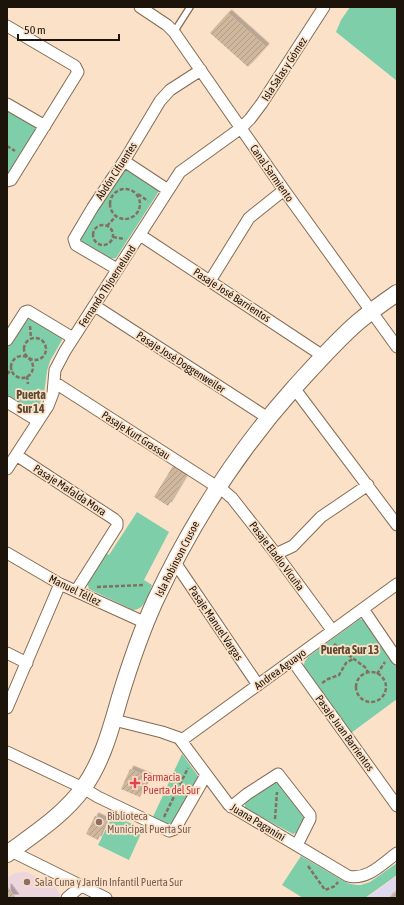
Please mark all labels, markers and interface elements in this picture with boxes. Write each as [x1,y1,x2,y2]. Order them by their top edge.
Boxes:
scale bar [18,16,119,42]
text: 50 m [24,23,46,37]
street label: Isla Salas y Gómez [259,35,309,103]
street label: Abdón Cifuentes [93,140,139,202]
street label: Canal Sarmiento [248,142,296,204]
street label: Fernando Thjoernelund [76,243,138,329]
street label: Pasaje José Barrientos [191,266,273,324]
street label: Pasaje José Doggenweiler [135,329,228,396]
district label: Puerta Sur 14 [16,388,46,416]
street label: Pasaje Kurt Grassau [100,408,172,462]
street label: Pasaje Mafalda Mora [31,462,109,518]
street label: Isla Robinson Crusoe [153,519,201,599]
street label: Pasaje Eladio Vicuña [247,519,307,593]
street label: Manuel Téllez [47,572,103,608]
street label: Pasaje Manuel Vargas [187,583,245,663]
district label: Puerta Sur 13 [321,643,380,657]
street label: Andrea Aguayo [252,646,308,692]
street label: Pasaje Juan Barrientos [313,693,377,773]
place label: Farmacia Puerta del Sur [143,771,200,796]
marker: Farmacia Puerta del Sur [130,778,140,788]
street label: Juana Paganini [229,801,287,843]
place label: Biblioteca Municipal Puerta Sur [107,810,191,835]
marker: Biblioteca Municipal Puerta Sur [94,817,104,827]
place label: Sala Cuna y Jardín Infantíl Puerta Sur [35,876,183,888]
marker: Sala Cuna y Jardín Infantíl Puerta Sur [22,877,32,887]

